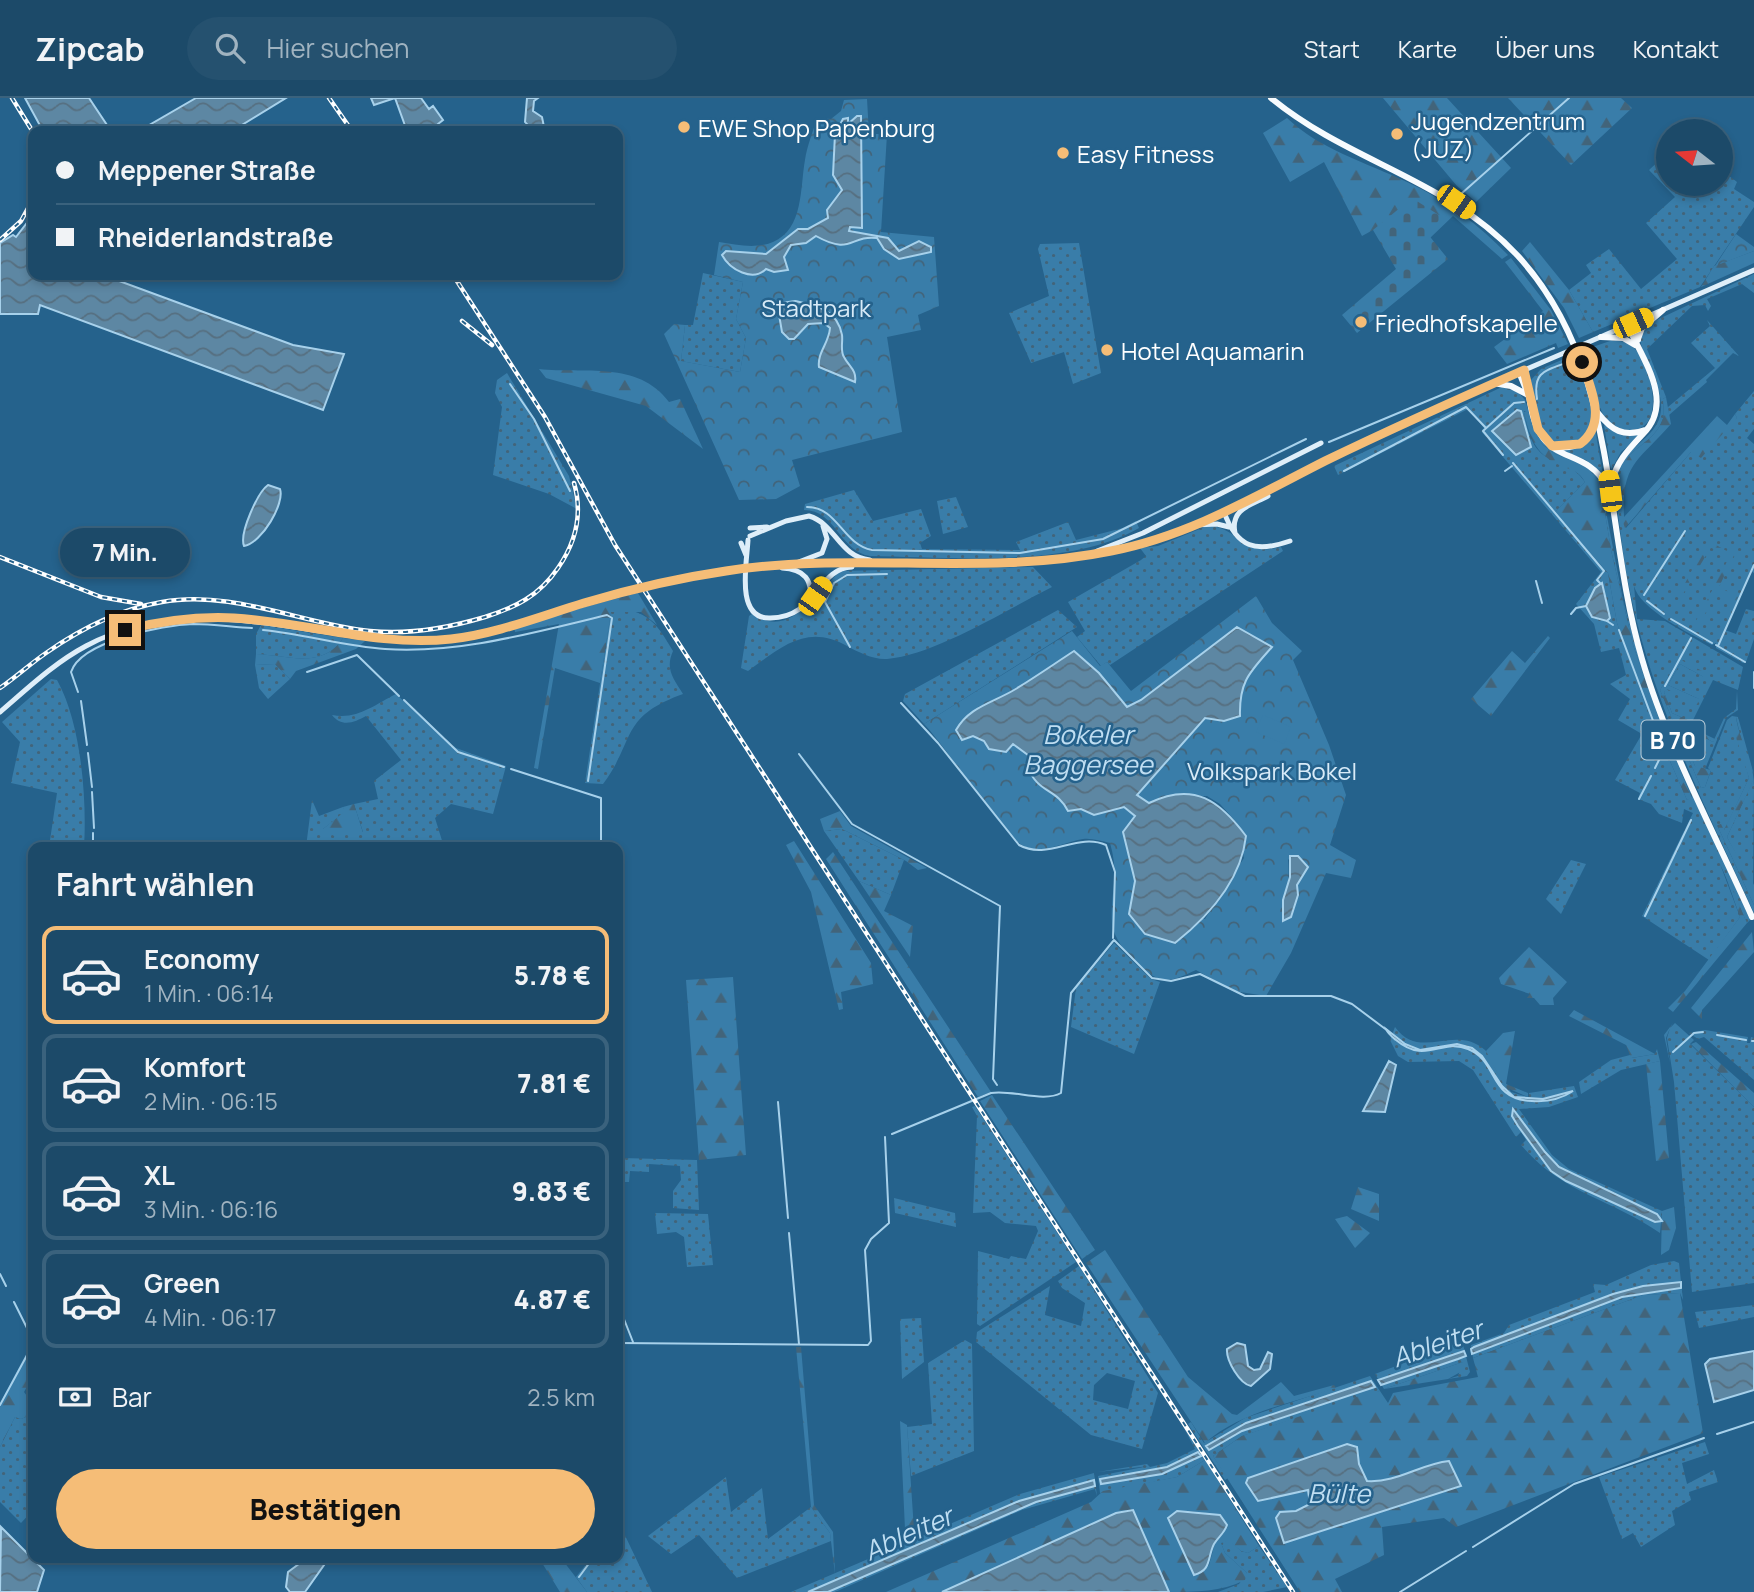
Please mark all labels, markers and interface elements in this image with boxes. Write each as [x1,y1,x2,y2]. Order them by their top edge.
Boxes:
search box [187,17,677,80]
text: Zipcab [35,26,145,71]
icon: search [211,29,249,67]
text: Hier suchen [267,30,409,66]
text: Start [1304,32,1360,65]
text: Karte [1398,32,1457,65]
text: Über uns [1495,32,1595,65]
text: Kontakt [1633,32,1719,65]
place label: Jugendzentrum (JUZ) [1411,104,1585,165]
place label: EWE Shop Papenburg [698,111,935,144]
marker: EWE Shop Papenburg [676,119,692,135]
north arrow [1656,119,1732,196]
map controls [1656,119,1733,196]
marker: Jugendzentrum (JUZ) [1389,126,1405,142]
place label: Easy Fitness [1077,137,1214,170]
marker: Easy Fitness [1055,145,1071,161]
text: Meppener Straße [98,152,316,188]
car [1433,181,1480,223]
text: Rheiderlandstraße [98,219,333,255]
park label: Stadtpark [761,291,872,324]
car [1610,305,1657,341]
place label: Friedhofskapelle [1375,306,1558,339]
marker: Friedhofskapelle [1353,314,1369,330]
place label: Hotel Aquamarin [1121,334,1304,367]
marker: Hotel Aquamarin [1099,342,1115,358]
route start [1566,346,1598,378]
car [1598,469,1623,513]
callout: 7 Min. [60,528,190,578]
text: 7 Min. [92,536,158,568]
car [795,573,836,619]
route end [109,614,141,646]
water label: Bokeler Baggersee [1023,716,1154,782]
road number: B 70 [1642,720,1704,760]
park label: Volkspark Bokel [1187,754,1357,787]
text: Fahrt wählen [56,862,255,906]
text: Economy [144,941,259,977]
icon: car [60,944,123,1007]
text: 5.78 € [514,957,591,993]
text: 1 Min. · 06:14 [144,977,274,1009]
text: Komfort [144,1049,246,1085]
icon: car [60,1052,123,1115]
text: 7.81 € [517,1065,591,1101]
text: 2 Min. · 06:15 [144,1085,278,1117]
text: XL [144,1157,175,1193]
icon: car [60,1160,123,1223]
text: 9.83 € [512,1173,591,1209]
text: 3 Min. · 06:16 [144,1193,278,1225]
text: Green [144,1265,220,1301]
icon: car [60,1268,123,1331]
text: 4.87 € [514,1281,591,1317]
text: 4 Min. · 06:17 [144,1301,276,1333]
water label: Ableiter [1387,1310,1491,1375]
icon: cash [56,1378,94,1416]
text: Bar [112,1379,152,1415]
text: 2.5 km [527,1381,595,1413]
button: Bestätigen [56,1469,595,1549]
water label: Bülte [1308,1475,1372,1511]
water label: Ableiter [858,1496,961,1568]

